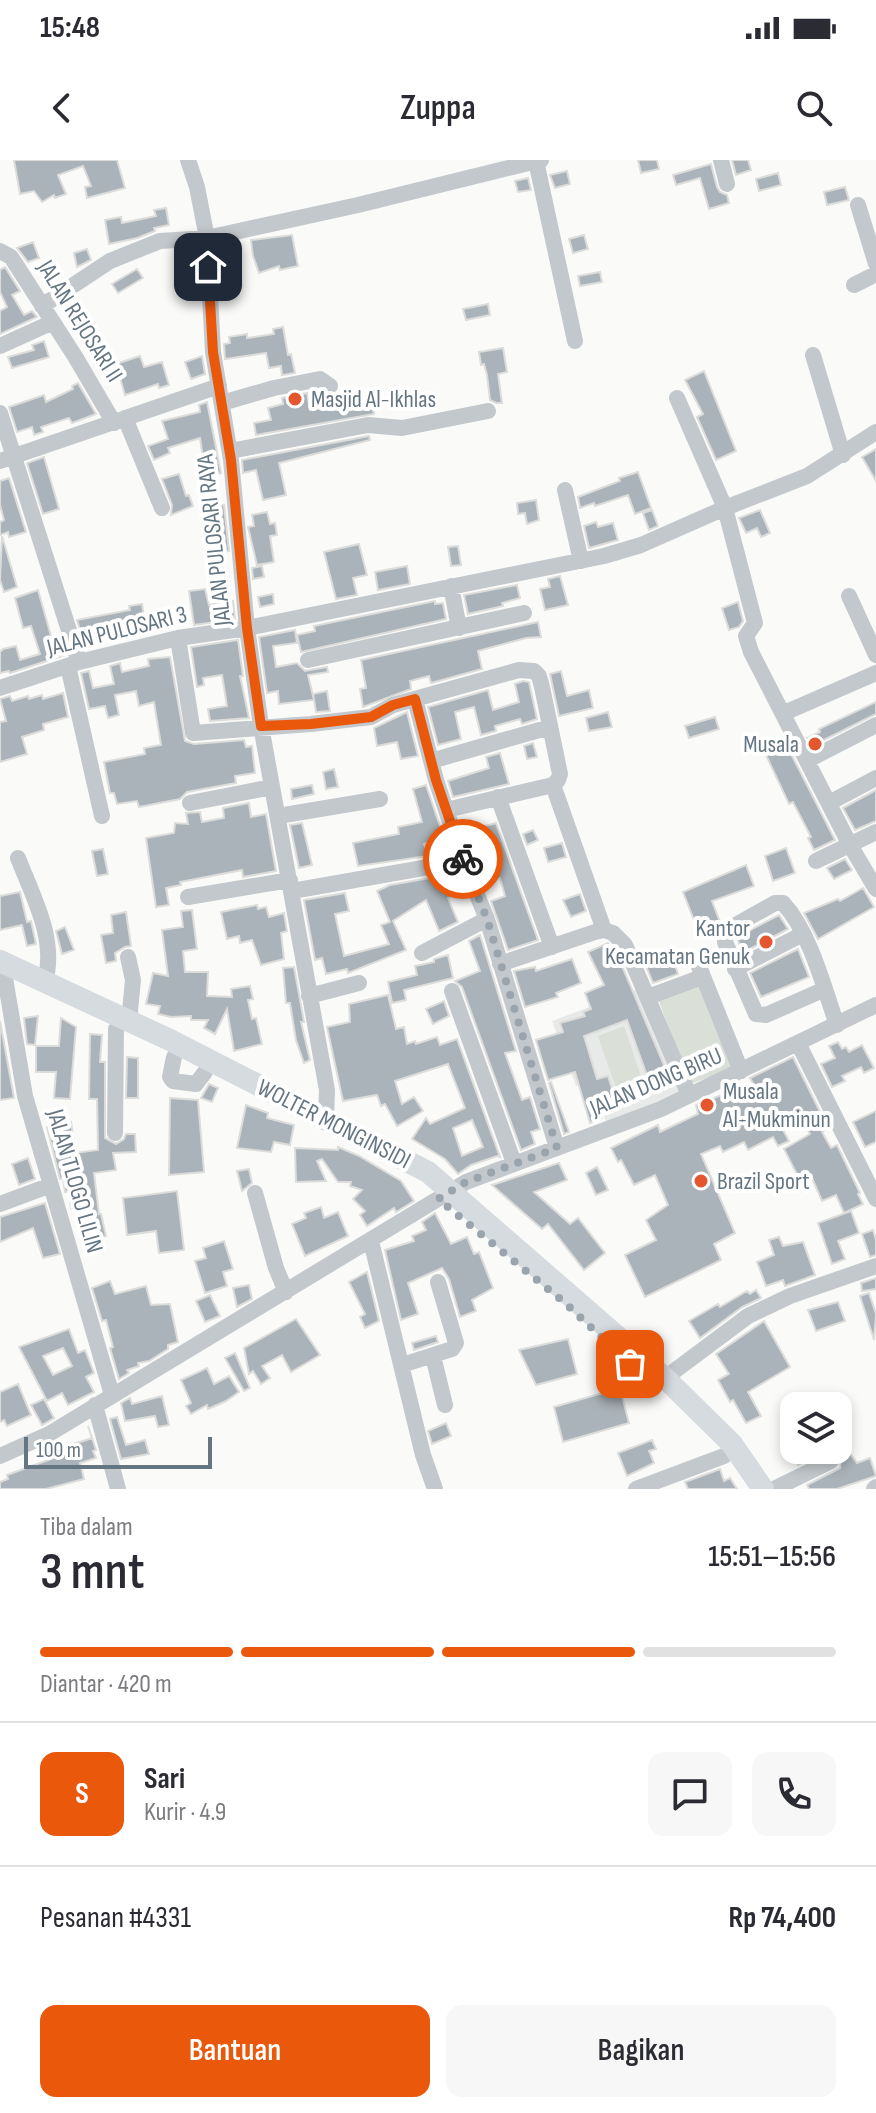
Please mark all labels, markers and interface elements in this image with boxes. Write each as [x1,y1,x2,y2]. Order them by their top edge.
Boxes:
text: 15:48 [40,10,100,46]
icon: back [40,86,84,130]
icon: search [792,86,836,130]
text: Zuppa [400,87,476,130]
pin [174,233,242,301]
icon: home [186,245,230,289]
street label: JALAN REJOSARI II [31,254,129,387]
place label: Masjid Al-Ikhlas [311,385,436,414]
marker: Masjid Al-Ikhlas [286,390,304,408]
street label: JALAN PULOSARI RAYA [190,452,238,628]
street label: JALAN PULOSARI 3 [43,600,190,663]
place label: Musala [743,730,799,759]
marker: Musala [806,735,824,753]
courier [423,819,503,899]
icon: bike [441,837,485,881]
place label: Kantor Kecamatan Genuk [605,914,750,971]
marker: Kantor Kecamatan Genuk [757,933,775,951]
street label: JALAN DONG BIRU [585,1041,726,1123]
street label: WOLTER MONGINSIDI [252,1073,416,1175]
place label: Musala Al-Mukminun [722,1077,831,1134]
marker: Musala Al-Mukminun [698,1096,716,1114]
street label: JALAN TLOGO LILIN [40,1105,109,1256]
place label: Brazil Sport [717,1167,809,1196]
marker: Brazil Sport [692,1172,710,1190]
pin [596,1330,664,1398]
icon: bag [608,1342,652,1386]
map controls [780,1392,852,1464]
button: layers [780,1392,852,1464]
scale bar [24,1433,212,1469]
text: 100 m [36,1437,81,1464]
text: Tiba dalam [40,1512,133,1543]
text: 15:51–15:56 [708,1539,836,1575]
text: 3 mnt [40,1541,145,1604]
text: Diantar · 420 m [40,1669,172,1700]
button: chat [648,1752,732,1836]
button: phone [752,1752,836,1836]
text: Sari [144,1761,185,1797]
text: S [75,1776,89,1812]
text: Kurir · 4.9 [144,1797,226,1828]
text: Pesanan #4331 [40,1900,191,1936]
text: Rp 74,400 [729,1900,836,1936]
button: Bantuan [40,2005,430,2097]
button: Bagikan [446,2005,836,2097]

